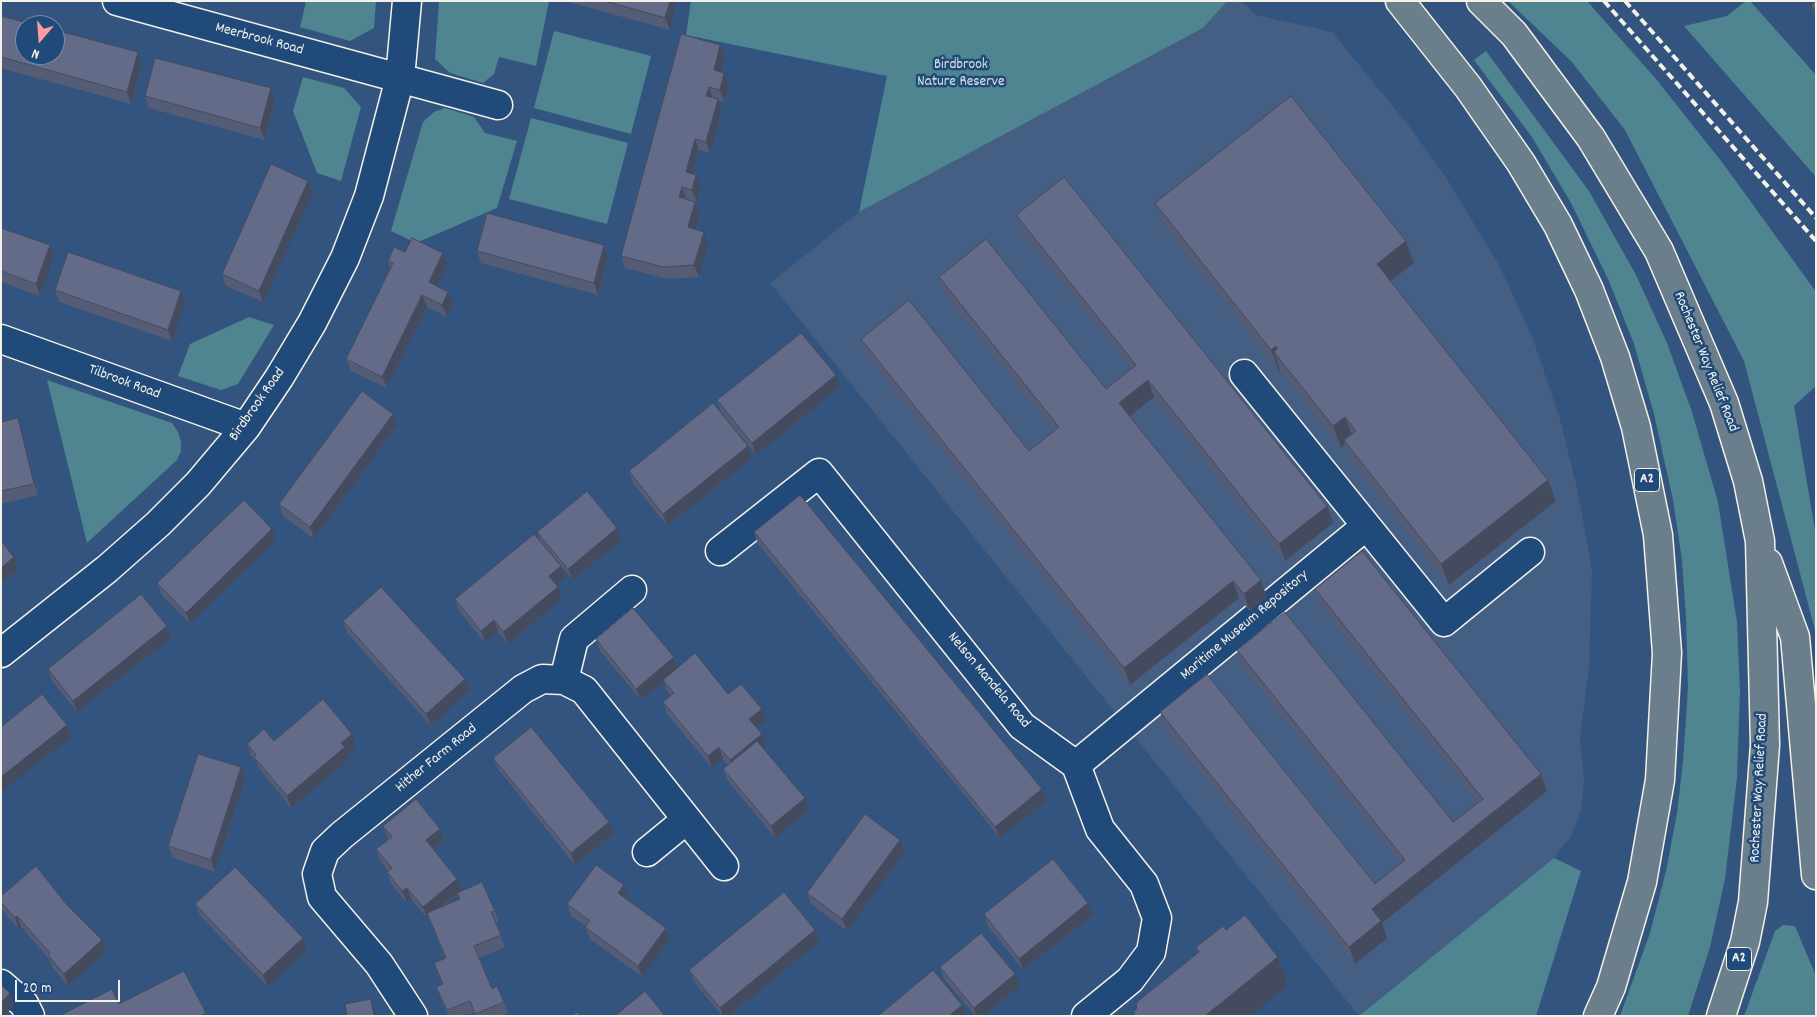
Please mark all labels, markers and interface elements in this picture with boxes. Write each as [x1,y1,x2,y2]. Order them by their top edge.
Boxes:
north arrow [15,15,65,65]
street label: Meerbrook Road [213,20,305,60]
text: N [29,43,42,64]
park label: Birdbrook Nature Reserve [917,57,1005,92]
street label: Rochester Way Relief Road [1669,289,1741,435]
street label: Tilbrook Road [86,362,162,404]
street label: Birdbrook Road [226,365,290,445]
road number: A2 [1634,468,1660,492]
street label: Maritime Museum Repository [1177,567,1313,685]
street label: Nelson Mandela Road [943,629,1033,733]
street label: Rochester Way Relief Road [1747,713,1773,863]
street label: Hither Farm Road [393,721,481,797]
road number: A2 [1726,948,1752,971]
scale bar [18,970,122,1002]
text: 20 m [23,978,51,1000]

